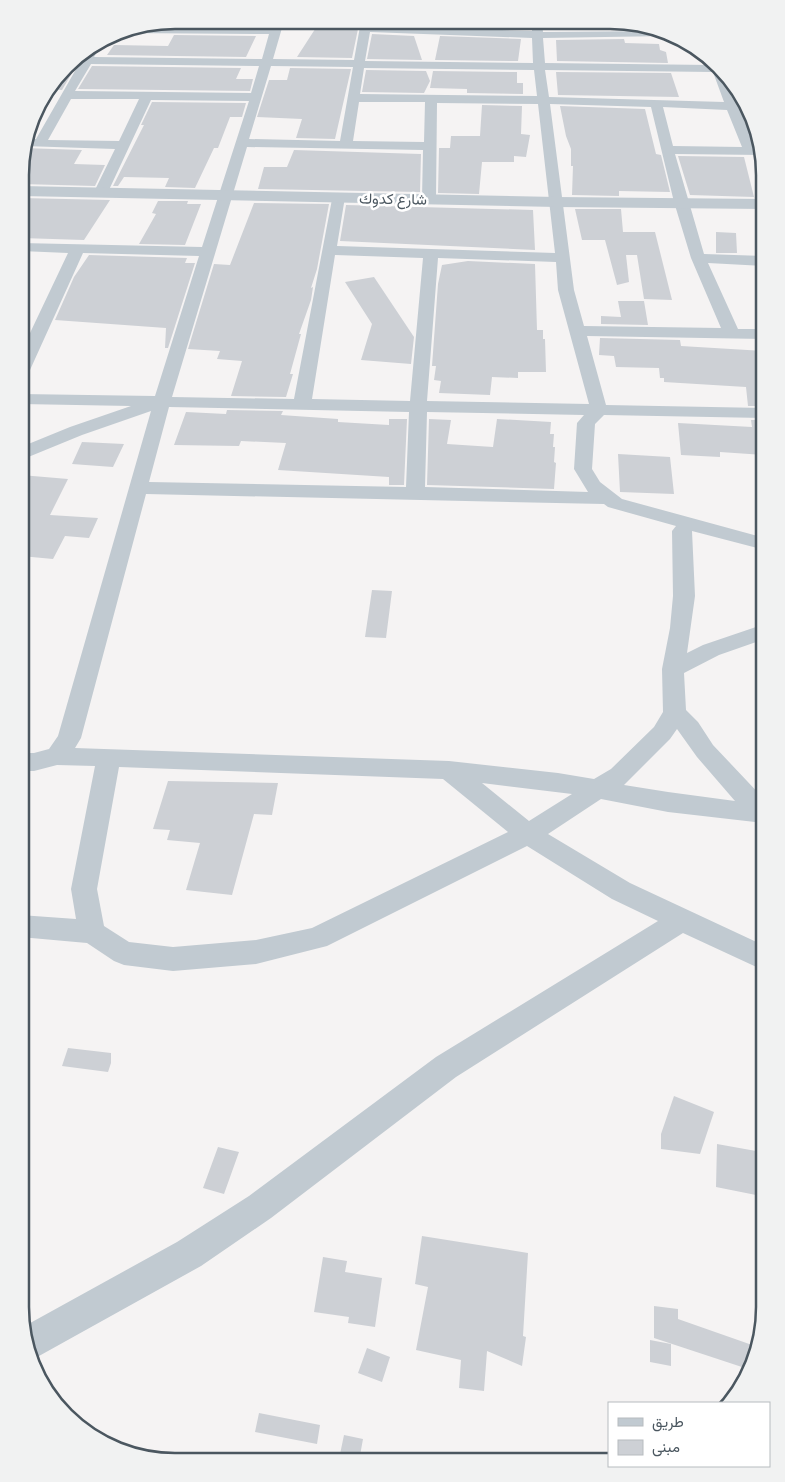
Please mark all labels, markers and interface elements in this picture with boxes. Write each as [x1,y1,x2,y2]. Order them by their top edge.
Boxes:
street label: شارع كدوك [359,188,427,211]
legend [608,1402,770,1467]
text: طريق [652,1412,684,1432]
text: مبنى [652,1437,680,1457]

